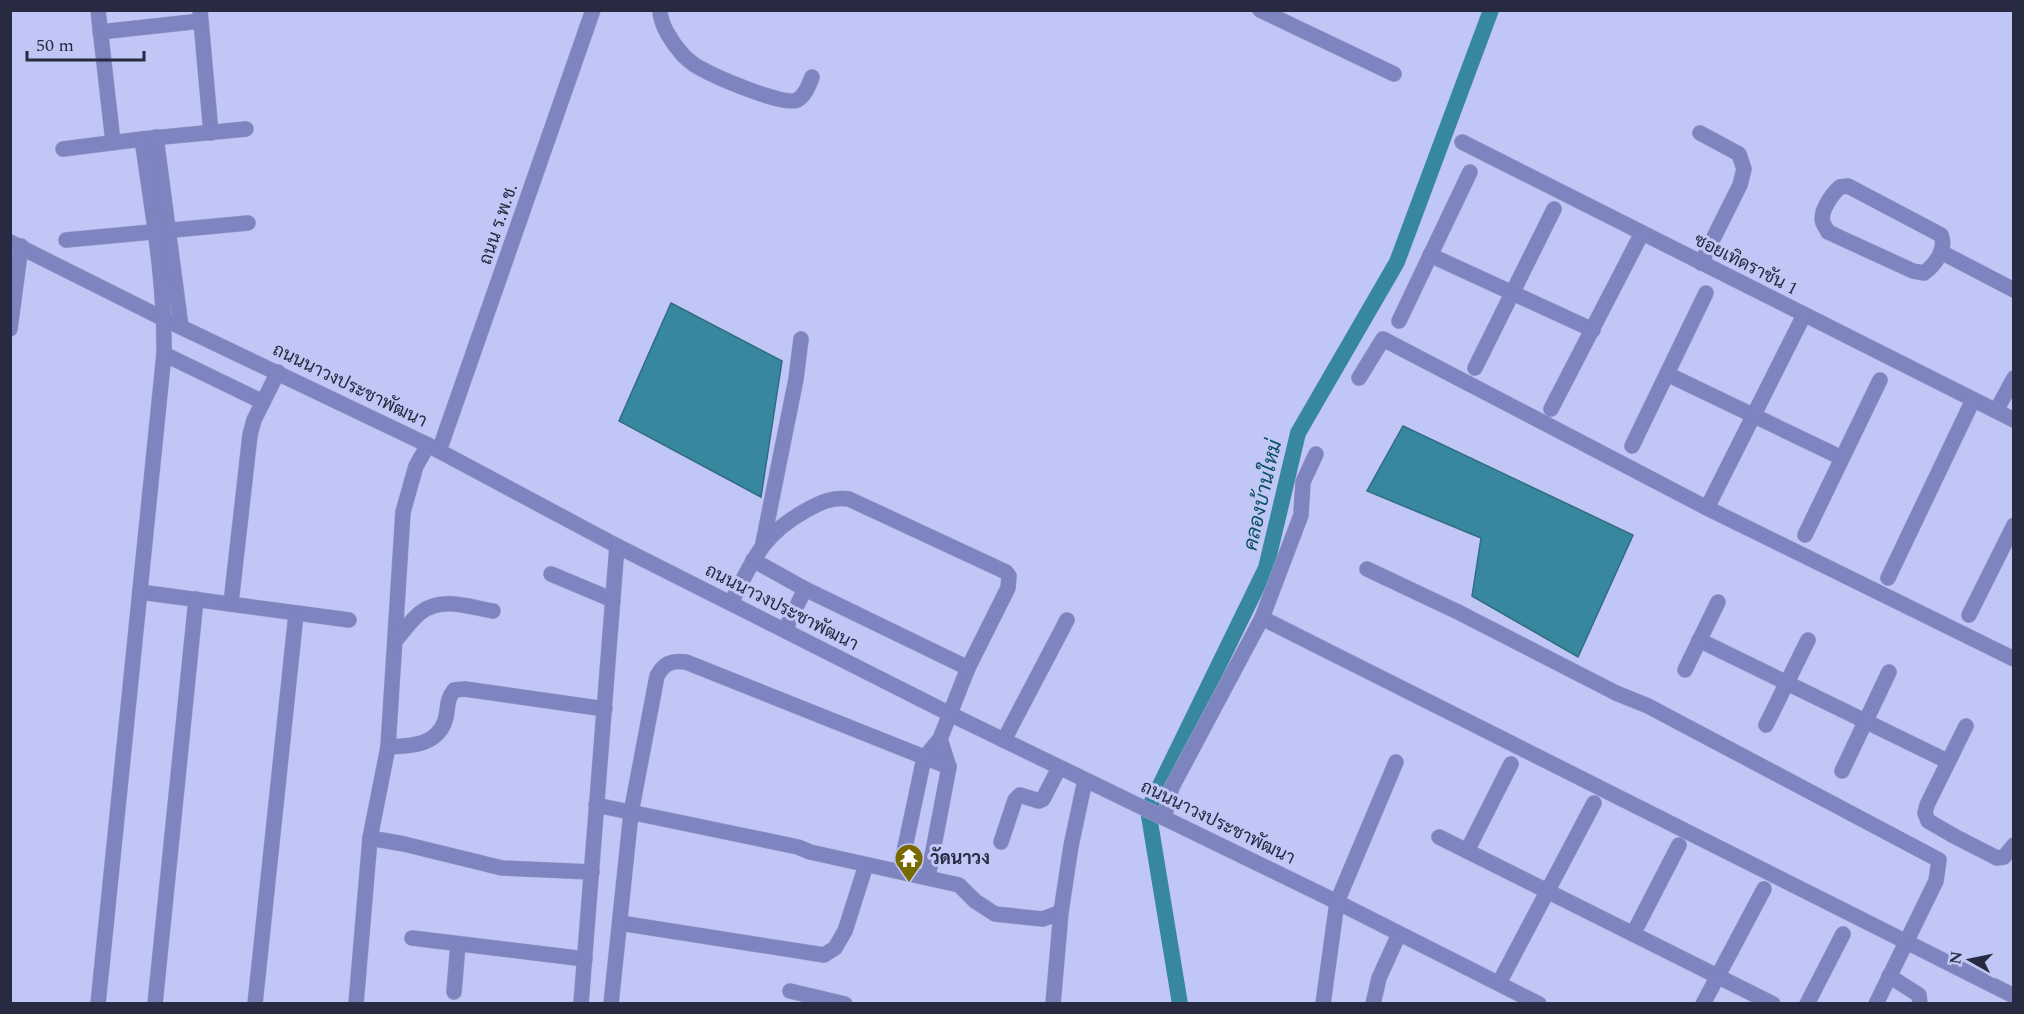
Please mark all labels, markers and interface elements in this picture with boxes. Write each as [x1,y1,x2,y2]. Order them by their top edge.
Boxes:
scale bar [27,24,144,62]
text: 50 m [36,32,74,59]
street label: ถนน ร.พ.ช. [472,180,525,268]
street label: ซอยเทิดราชัน 1 [1689,227,1802,302]
street label: ถนนนาวงประชาพัฒนา [268,336,432,435]
water label: คลองบ้านใหม่ [1236,436,1290,553]
street label: ถนนนาวงประชาพัฒนา [700,557,863,658]
street label: ถนนนาวงประชาพัฒนา [1136,773,1300,872]
temple icon: วัดนาวง [893,842,925,884]
place label: วัดนาวง [930,845,990,872]
north arrow [1940,930,2000,990]
text: N [1943,949,1969,966]

